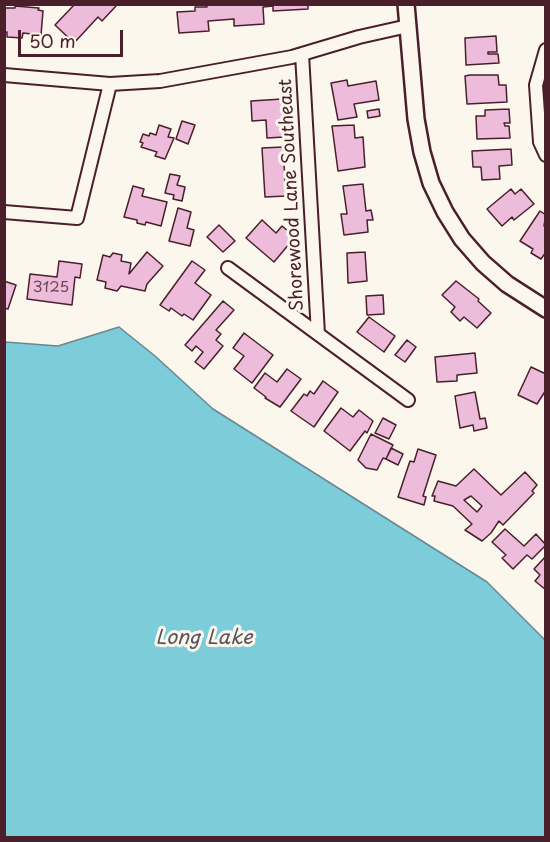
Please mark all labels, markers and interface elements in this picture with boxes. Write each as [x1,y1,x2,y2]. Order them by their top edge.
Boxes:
scale bar [21,18,126,56]
text: 50 m [29,27,76,54]
street label: Shorewood Lane Southeast [275,78,309,312]
house number: 3125 [33,279,69,297]
water label: Long Lake [155,626,253,650]

